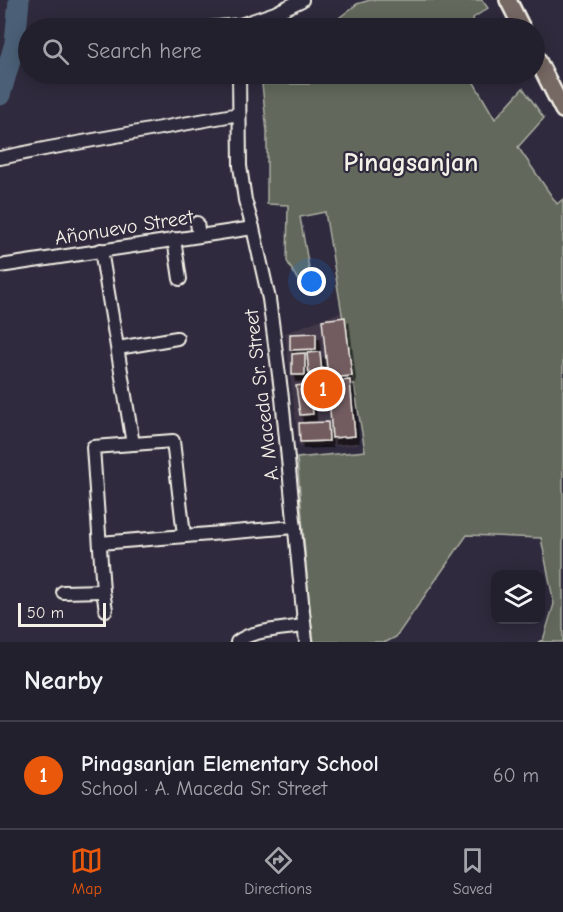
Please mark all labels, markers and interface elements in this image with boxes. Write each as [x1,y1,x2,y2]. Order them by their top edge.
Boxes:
search box [18,18,545,84]
icon: search [39,35,72,68]
text: Search here [87,38,202,64]
district label: Pinagsanjan [344,148,478,178]
street label: Añonuevo Street [53,205,196,250]
your location [297,267,326,296]
street label: A. Maceda Sr. Street [239,307,283,482]
pin: 1 [304,366,342,412]
map controls [491,570,545,624]
button: layers [491,570,545,624]
scale bar [18,600,106,628]
text: 50 m [27,604,64,622]
text: Nearby [24,666,103,696]
text: Pinagsanjan Elementary School [81,751,379,777]
text: 1 [40,764,47,787]
text: 60 m [493,764,539,787]
text: School · A. Maceda Sr. Street [81,777,327,800]
tab: Map [70,844,103,898]
tab: Directions [244,844,312,898]
tab: Saved [453,844,493,898]

